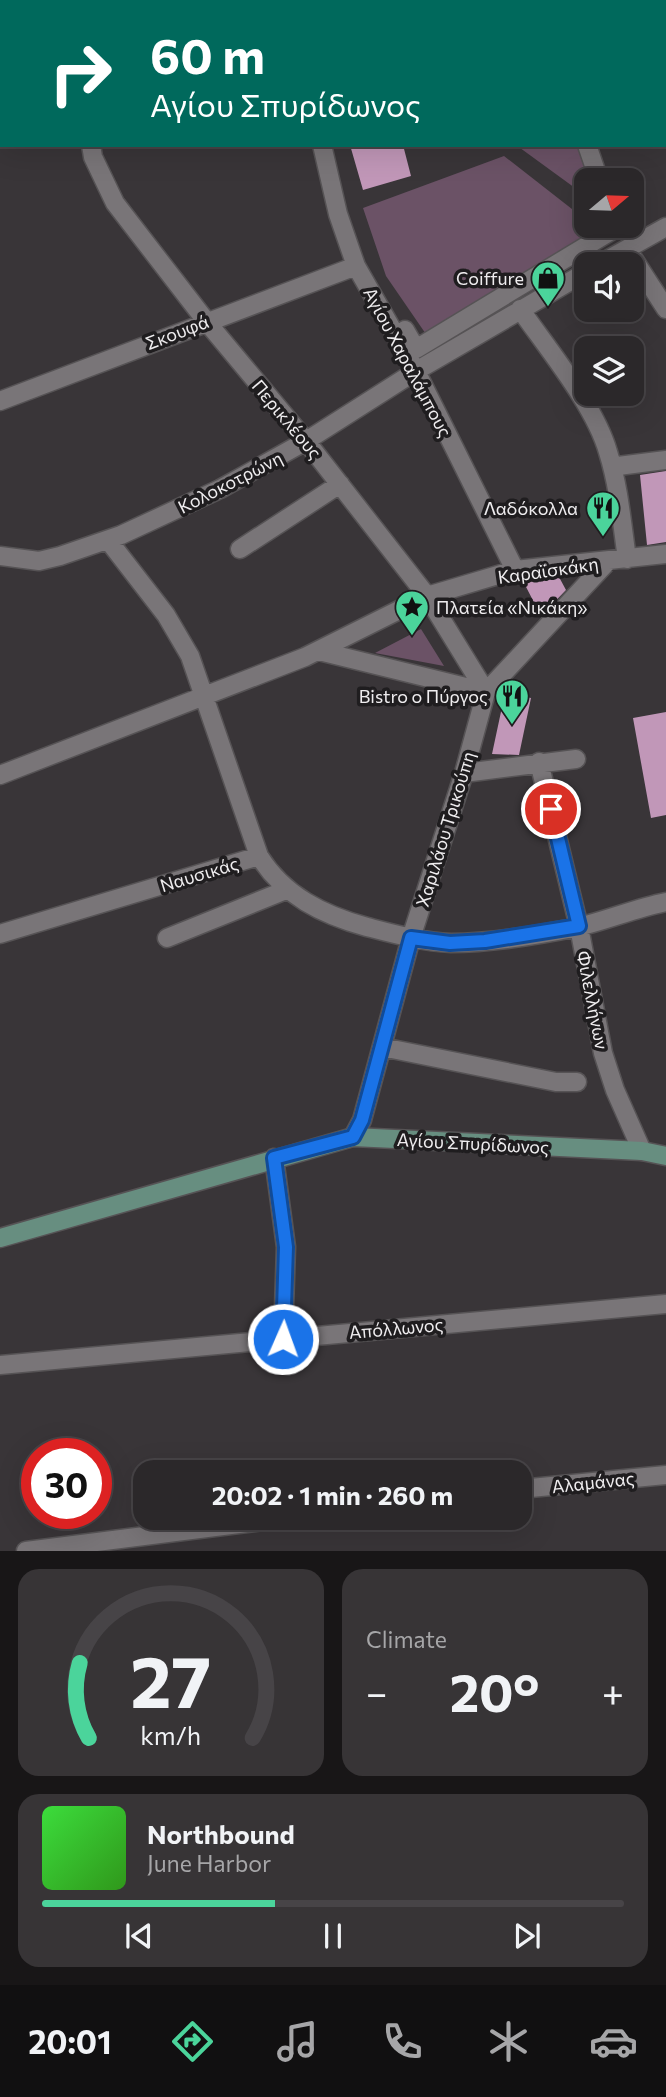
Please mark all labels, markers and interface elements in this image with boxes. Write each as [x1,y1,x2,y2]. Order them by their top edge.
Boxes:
text: 60 m [150,24,265,84]
icon: right [35,28,126,119]
text: Αγίου Σπυρίδωνος [150,84,421,124]
north arrow [574,168,644,238]
map controls [574,168,644,406]
button: sound [574,252,644,322]
shop icon: Coiffure [529,259,567,308]
place label: Coiffure [456,267,524,289]
street label: Αγίου Χαραλάμπους [359,283,457,441]
street label: Σκουφά [142,310,212,354]
button: layers [574,336,644,406]
street label: Περικλέους [248,375,326,463]
street label: Κολοκοτρώνη [174,446,286,518]
restaurant icon: Λαδόκολλα [584,489,622,538]
place label: Λαδόκολλα [484,497,578,519]
street label: Καραϊσκάκη [496,552,600,588]
place icon: Πλατεία «Νικάκη» [393,588,431,637]
place label: Πλατεία «Νικάκη» [436,596,588,618]
restaurant icon: Bistro ο Πύργος [493,677,531,726]
place label: Bistro ο Πύργος [359,685,488,707]
street label: Χαριλάου Τρικούπη [411,749,479,909]
pin [521,779,581,839]
icon: arrive [532,790,570,828]
street label: Ναυσικάς [157,852,241,896]
street label: Φιλελλήνων [573,949,613,1051]
street label: Αγίου Σπυρίδωνος [396,1128,550,1158]
position arrow [246,1302,320,1376]
street label: Απόλλωνος [348,1313,444,1343]
speed limit sign: 30 [21,1438,112,1529]
street label: Αλαμάνας [551,1467,635,1497]
text: 20:02 · 1 min · 260 m [212,1479,453,1510]
text: Climate [366,1625,447,1653]
text: 27 [131,1635,211,1724]
text: 20° [450,1659,540,1723]
text: − [366,1668,388,1715]
text: + [602,1668,624,1715]
text: km/h [141,1720,201,1750]
text: Northbound [147,1818,295,1849]
text: June Harbor [147,1849,271,1877]
icon: previous [120,1917,158,1955]
icon: pause [314,1917,352,1955]
icon: next [508,1917,546,1955]
icon: directions [168,2017,217,2066]
icon: music [273,2017,322,2066]
icon: phone [378,2017,427,2066]
icon: climate [484,2017,533,2066]
icon: car [589,2017,638,2066]
text: 20:01 [28,2021,112,2061]

